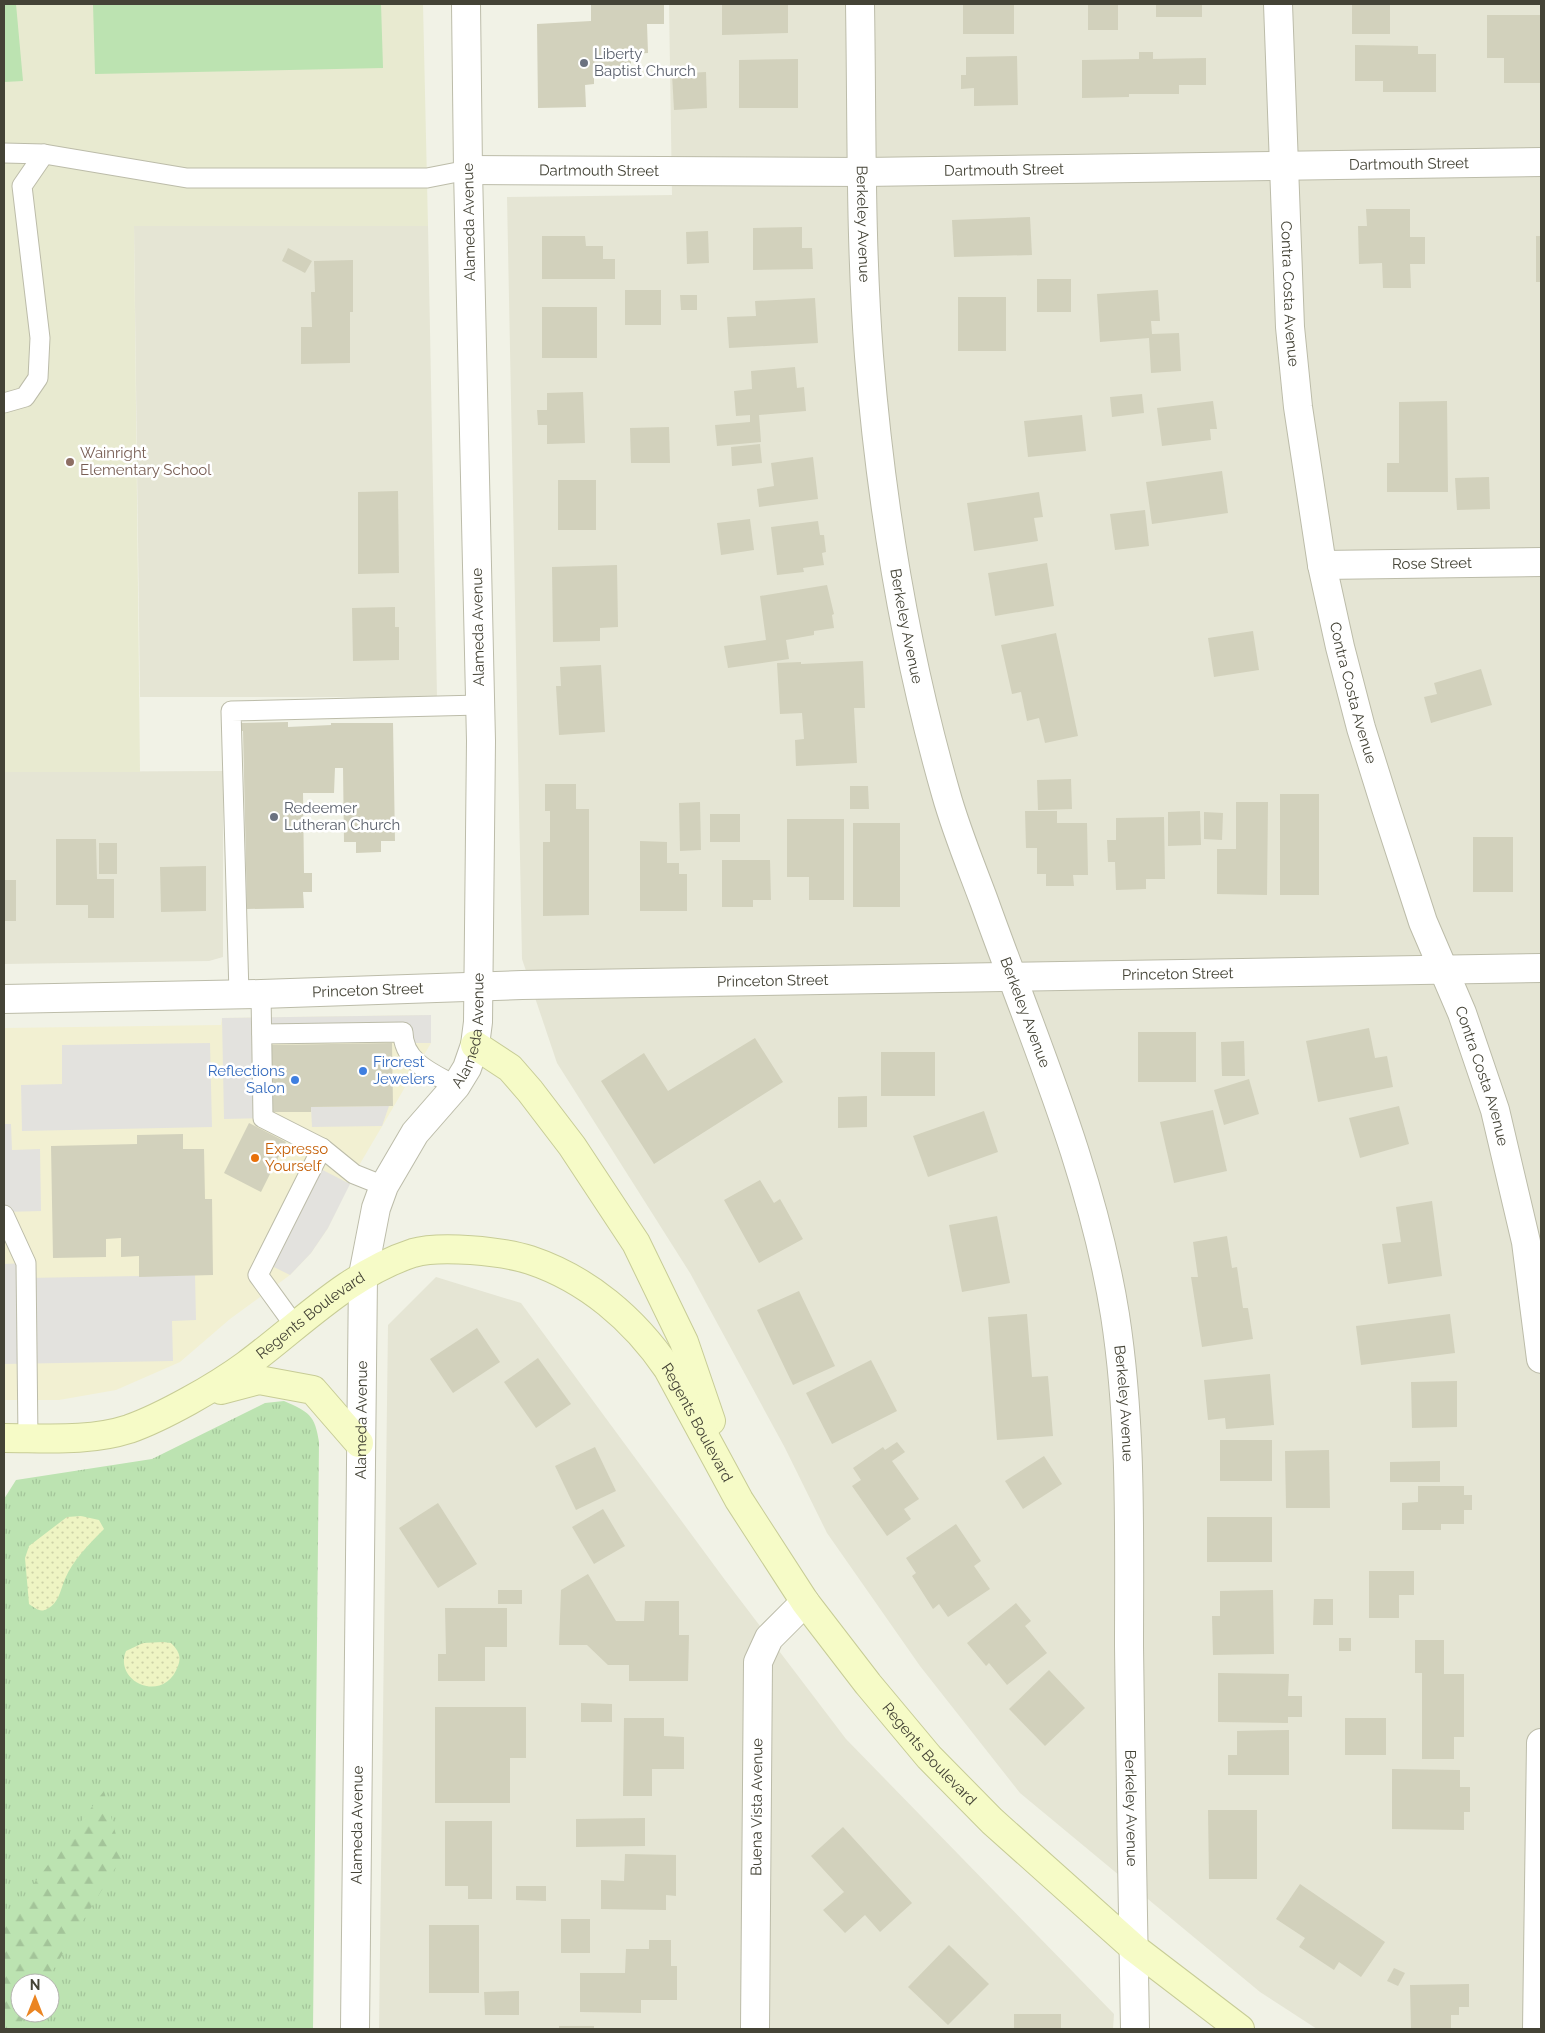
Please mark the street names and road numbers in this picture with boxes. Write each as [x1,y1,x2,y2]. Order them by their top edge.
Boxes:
street label: Dartmouth Street [1349,154,1469,174]
street label: Dartmouth Street [944,160,1064,180]
street label: Dartmouth Street [539,161,659,180]
street label: Alameda Avenue [459,162,479,281]
street label: Berkeley Avenue [853,165,874,283]
street label: Contra Costa Avenue [1277,221,1303,368]
street label: Rose Street [1392,554,1472,573]
street label: Alameda Avenue [468,567,488,686]
street label: Berkeley Avenue [886,567,927,686]
street label: Contra Costa Avenue [1326,620,1381,766]
street label: Berkeley Avenue [996,955,1054,1070]
street label: Princeton Street [1122,964,1234,984]
street label: Princeton Street [717,971,829,991]
street label: Alameda Avenue [448,973,488,1091]
street label: Princeton Street [312,979,424,1001]
street label: Contra Costa Avenue [1451,1003,1512,1148]
street label: Regents Boulevard [253,1268,368,1363]
street label: Berkeley Avenue [1110,1344,1137,1462]
street label: Alameda Avenue [352,1360,371,1479]
street label: Regents Boulevard [658,1360,736,1485]
street label: Regents Boulevard [878,1699,980,1809]
street label: Buena Vista Avenue [747,1738,766,1876]
street label: Berkeley Avenue [1121,1750,1141,1867]
street label: Alameda Avenue [348,1765,367,1884]

